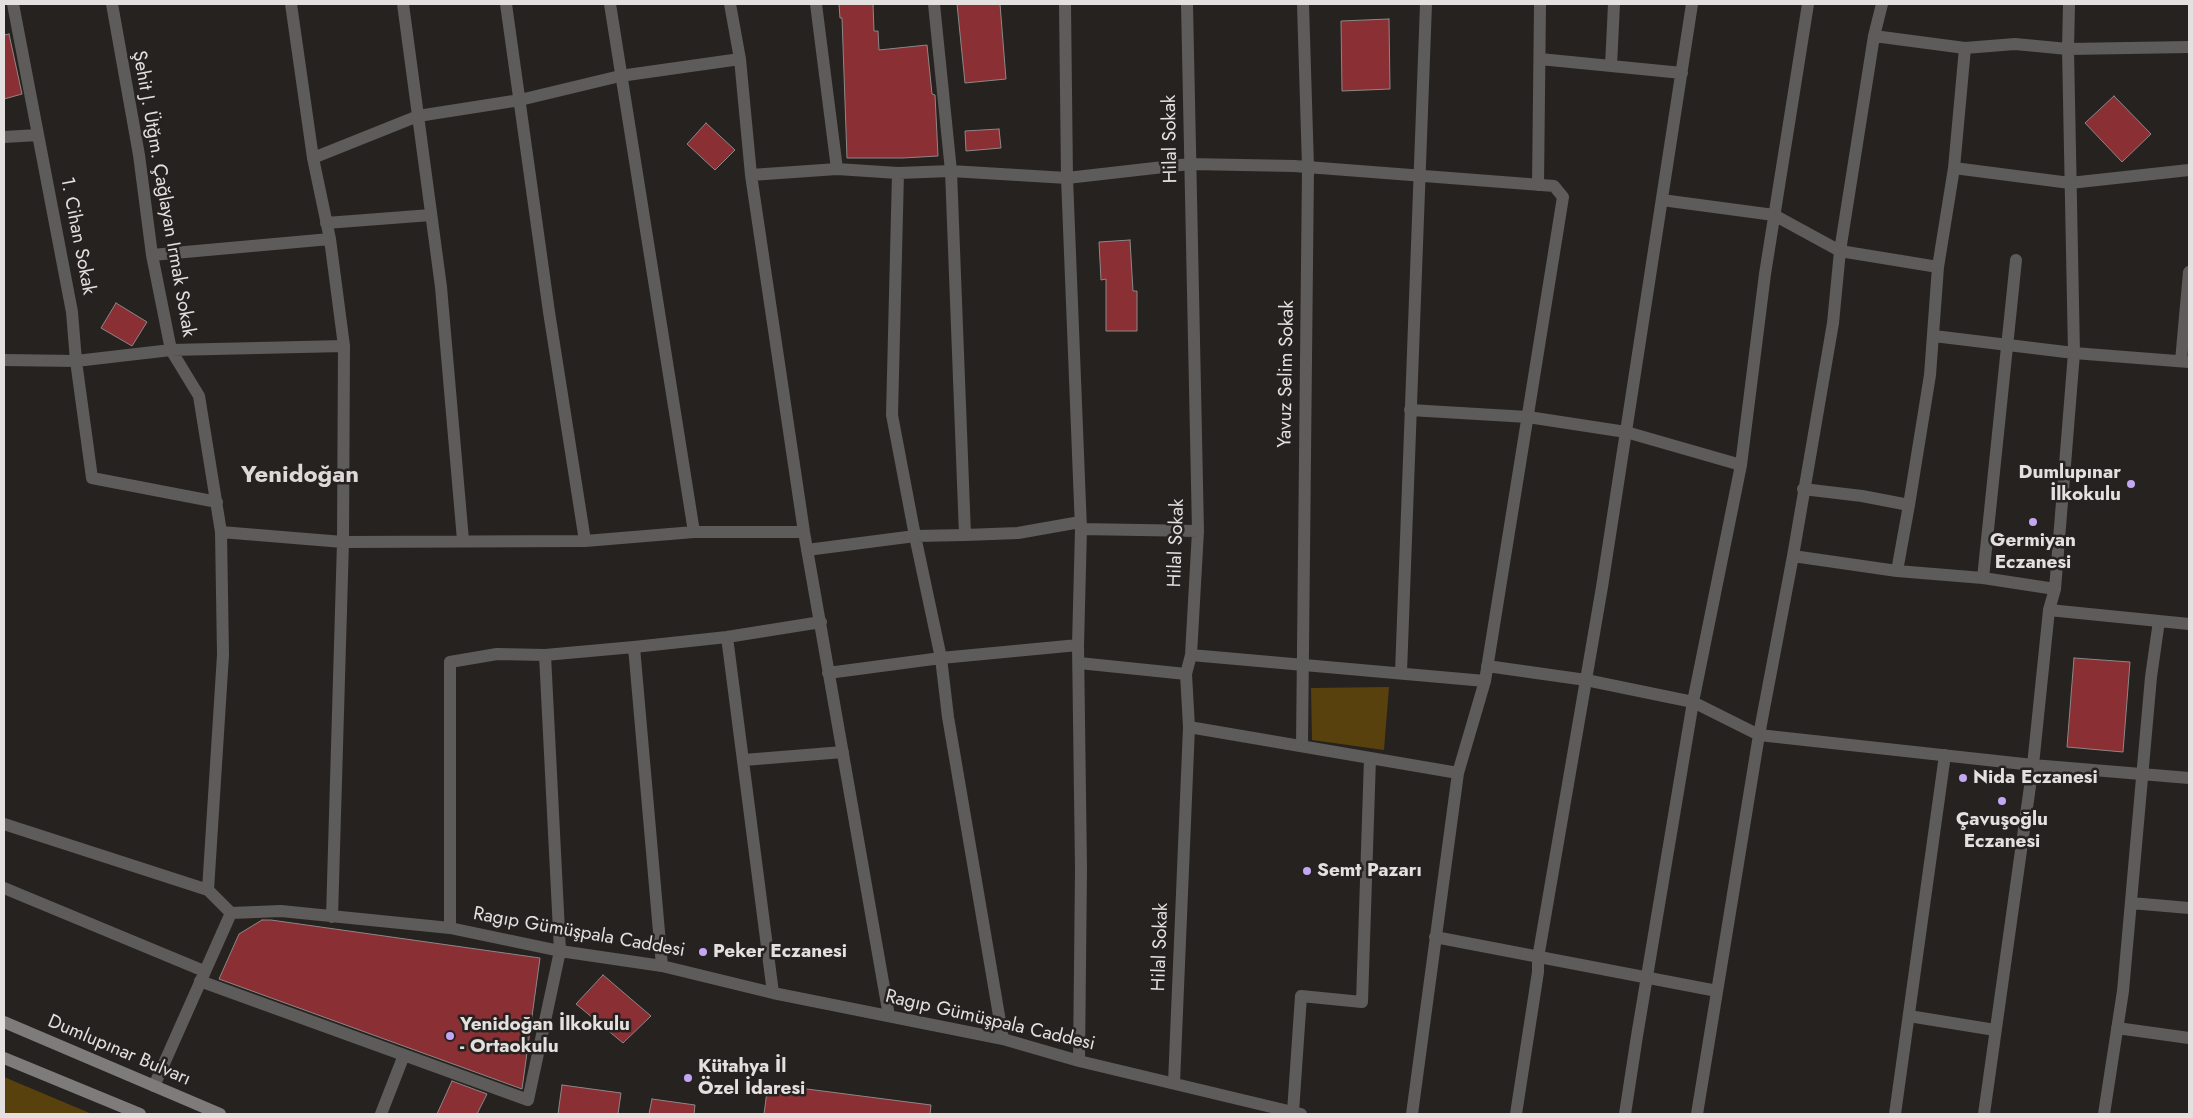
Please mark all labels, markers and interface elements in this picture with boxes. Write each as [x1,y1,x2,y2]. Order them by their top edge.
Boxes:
street label: Şehit J. Ütğm. Çağlayan Irmak Sokak [127,49,199,339]
street label: Hilal Sokak [1159,94,1183,184]
street label: 1. Cihan Sokak [54,175,100,297]
street label: Yavuz Selim Sokak [1274,300,1300,448]
district label: Yenidoğan [241,462,359,490]
place label: Dumlupınar İlkokulu [2019,462,2121,506]
marker: Dumlupınar İlkokulu [2125,478,2137,490]
street label: Hilal Sokak [1164,498,1190,588]
marker: Germiyan Eczanesi [2027,516,2039,528]
place label: Germiyan Eczanesi [1990,530,2076,574]
place label: Nida Eczanesi [1973,767,2098,789]
marker: Nida Eczanesi [1957,772,1969,784]
marker: Çavuşoğlu Eczanesi [1996,795,2008,807]
place label: Çavuşoğlu Eczanesi [1956,809,2048,853]
place label: Semt Pazarı [1317,860,1422,882]
marker: Semt Pazarı [1301,865,1313,877]
street label: Hilal Sokak [1148,902,1174,992]
street label: Ragıp Gümüşpala Caddesi [471,903,687,963]
place label: Peker Eczanesi [713,941,847,963]
marker: Peker Eczanesi [697,946,709,958]
street label: Ragıp Gümüşpala Caddesi [883,986,1097,1056]
street label: Dumlupınar Bulvarı [44,1011,194,1091]
place label: Yenidoğan İlkokulu - Ortaokulu [460,1014,630,1058]
marker: Yenidoğan İlkokulu - Ortaokulu [444,1030,456,1042]
place label: Kütahya İl Özel İdaresi [698,1056,805,1100]
marker: Kütahya İl Özel İdaresi [682,1072,694,1084]

